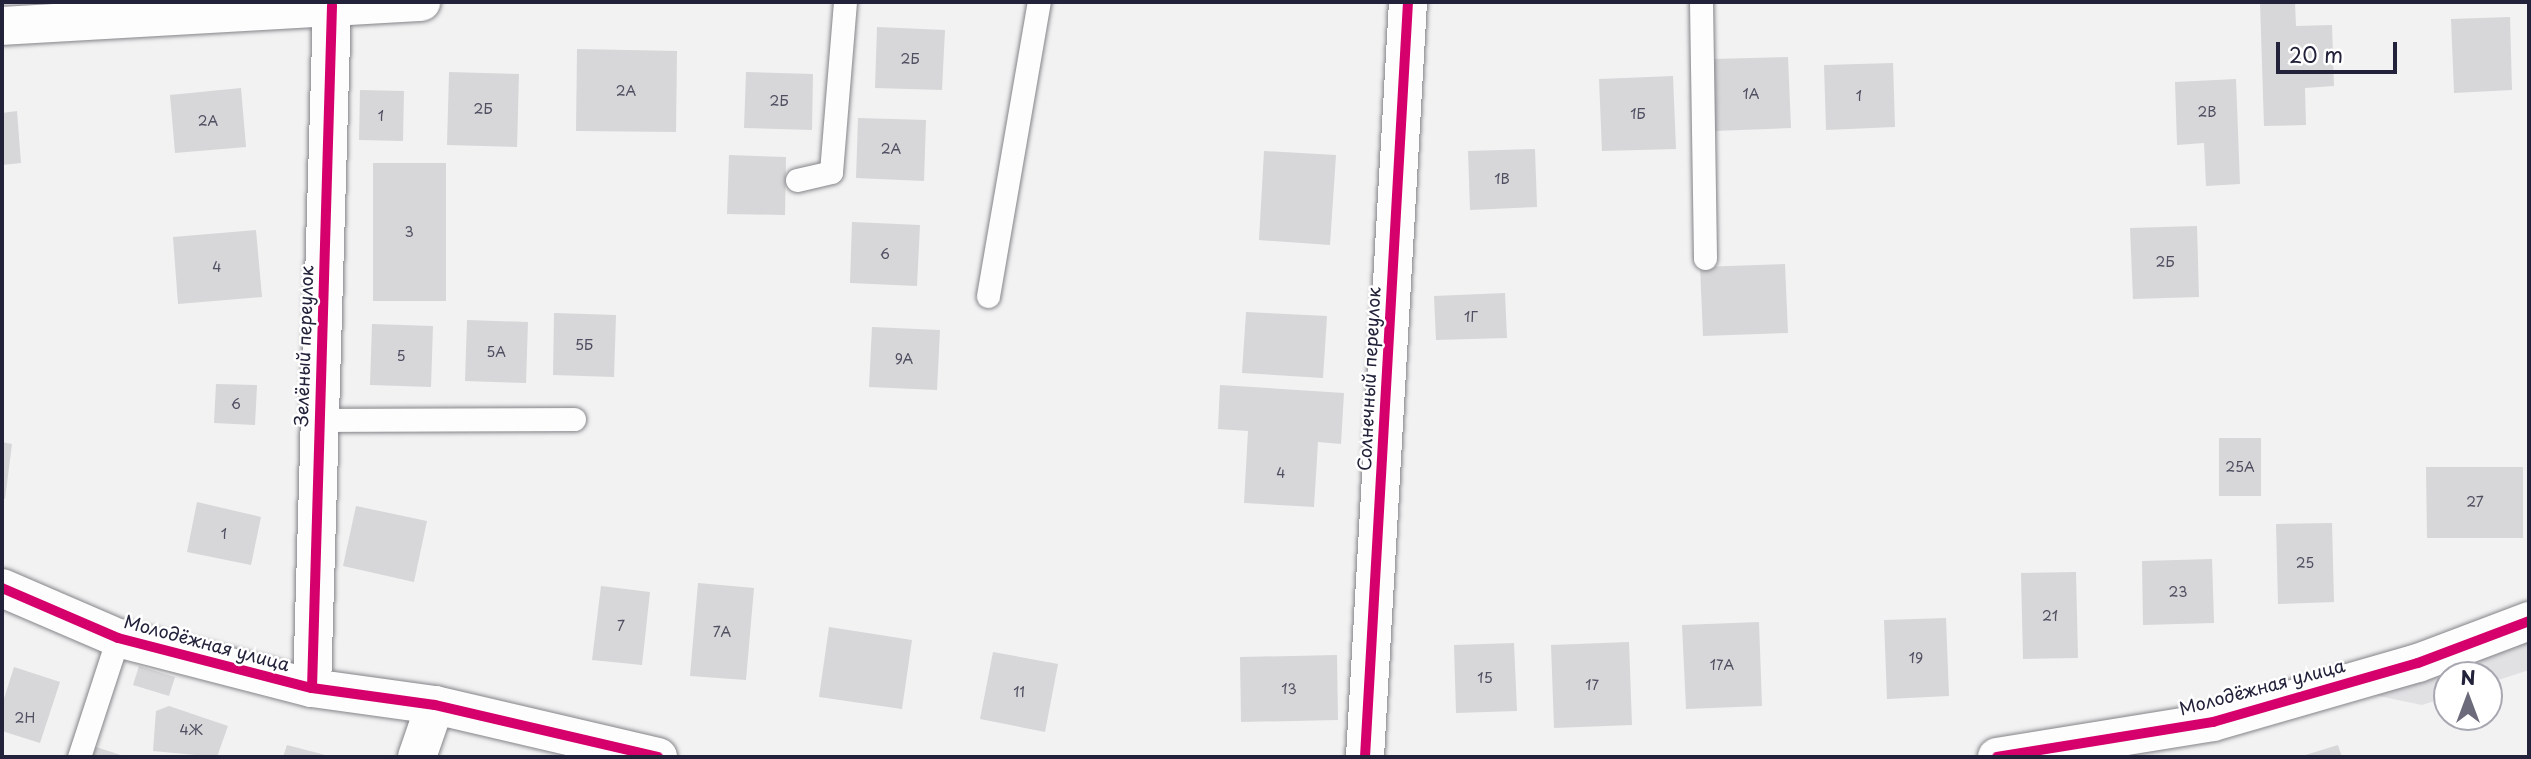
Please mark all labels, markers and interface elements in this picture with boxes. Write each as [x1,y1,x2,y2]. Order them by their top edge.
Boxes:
scale bar [2279,28,2400,72]
text: 20 m [2289,38,2343,70]
house number: 2Б [900,51,920,67]
house number: 2A [616,83,636,99]
house number: 1А [1742,86,1760,102]
house number: 1 [1856,88,1862,104]
house number: 2Б [769,93,789,109]
house number: 2Б [473,101,493,117]
house number: 2В [2197,104,2217,120]
house number: 1Б [1630,106,1646,122]
house number: 1 [378,108,384,124]
house number: 2А [198,113,218,129]
house number: 2А [881,141,901,157]
house number: 1В [1494,171,1510,187]
house number: 3 [404,224,414,240]
house number: 6 [880,246,890,262]
house number: 2Б [2155,254,2175,270]
house number: 4 [212,259,222,275]
street label: Зелёный переулок [290,265,318,427]
street label: Солнечный переулок [1353,287,1385,471]
house number: 1Г [1464,309,1478,325]
house number: 5Б [575,337,593,353]
house number: 5А [486,344,506,360]
house number: 5 [396,348,406,364]
house number: 9А [895,351,913,367]
house number: 6 [231,396,241,412]
house number: 25А [2225,459,2255,475]
house number: 4 [1276,465,1286,481]
house number: 27 [2466,494,2484,510]
house number: 1 [221,526,227,542]
house number: 25 [2296,555,2314,571]
house number: 23 [2169,584,2187,600]
house number: 21 [2042,608,2058,624]
street label: Молодёжная улица [121,610,293,676]
house number: 7 [617,618,625,634]
house number: 7А [713,624,731,640]
house number: 19 [1909,650,1923,666]
street label: Молодёжная улица [2176,654,2348,720]
house number: 17А [1710,657,1734,673]
north arrow [2433,661,2503,731]
text: N [2460,663,2476,691]
house number: 15 [1477,670,1493,686]
house number: 17 [1585,677,1599,693]
house number: 13 [1281,681,1297,697]
house number: 11 [1013,684,1025,700]
house number: 2Н [15,710,35,726]
house number: 4Ж [179,722,203,738]

